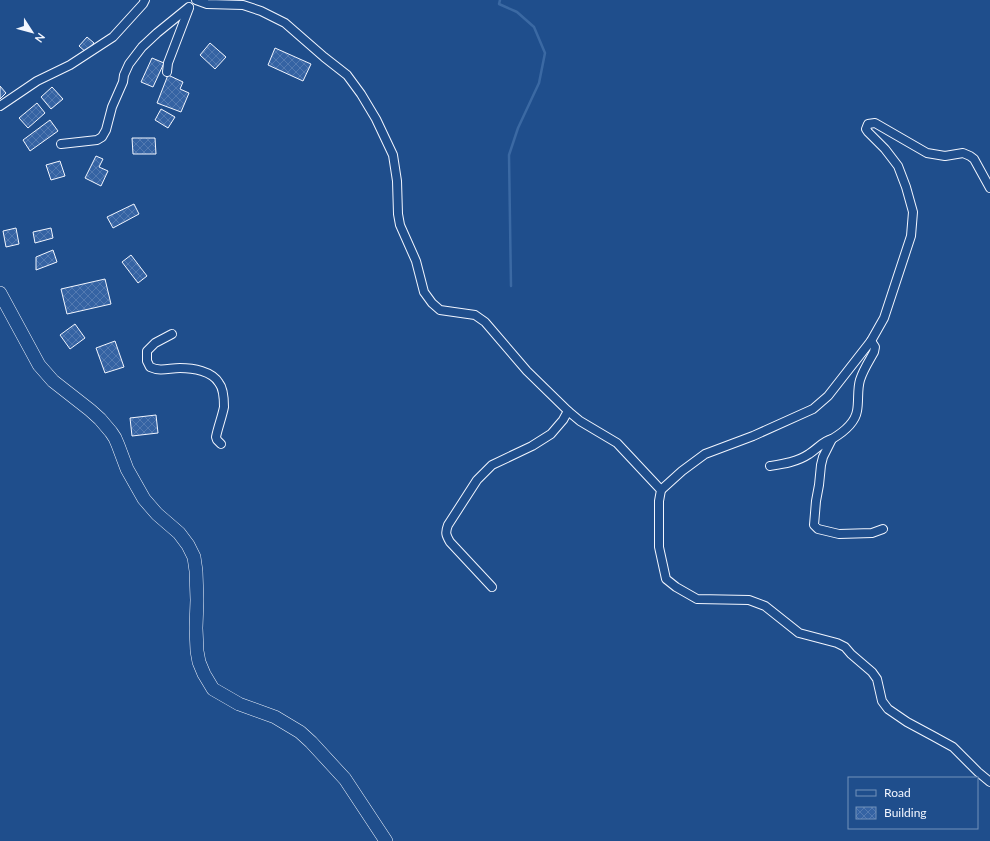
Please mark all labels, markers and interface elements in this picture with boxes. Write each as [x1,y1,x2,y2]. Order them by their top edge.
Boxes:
north arrow [12,12,52,52]
text: N [33,31,48,45]
legend [848,777,978,829]
text: Road [884,785,911,800]
text: Building [884,805,927,820]

